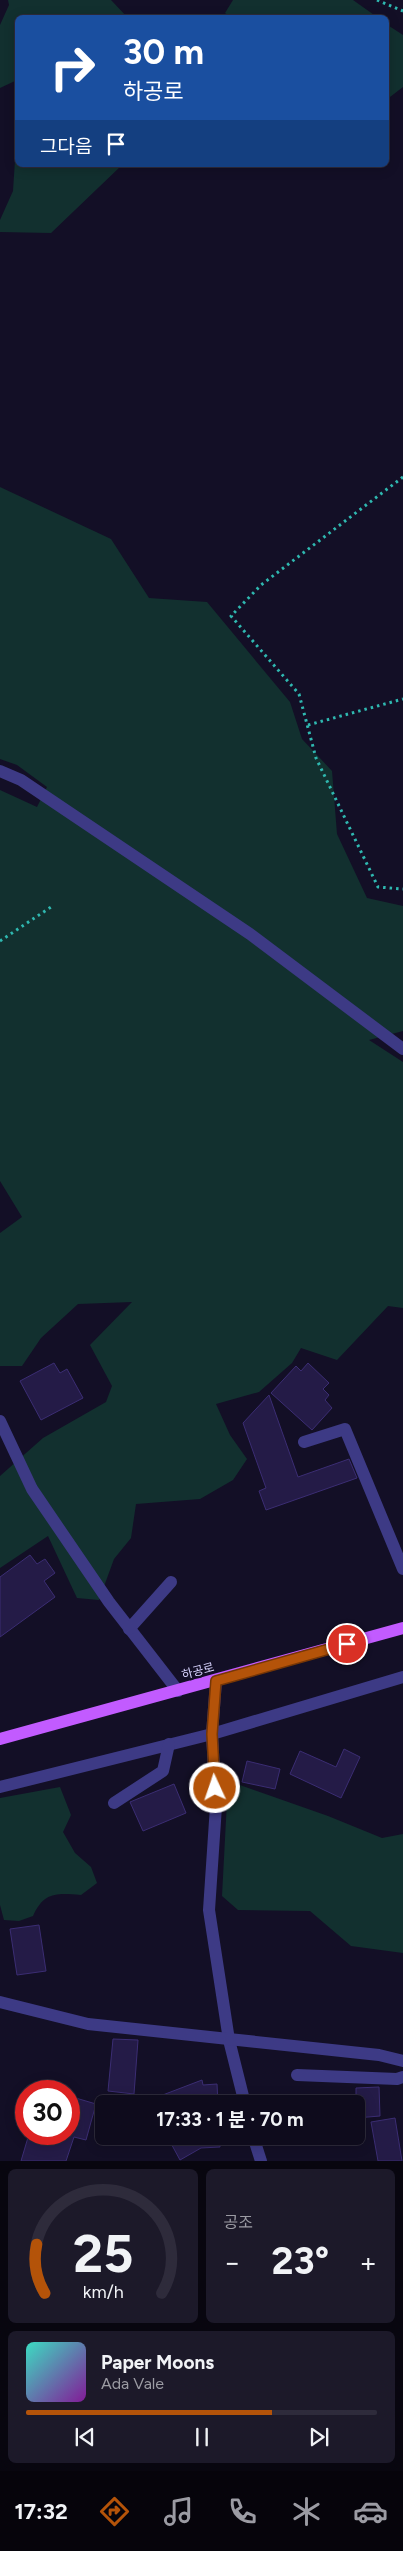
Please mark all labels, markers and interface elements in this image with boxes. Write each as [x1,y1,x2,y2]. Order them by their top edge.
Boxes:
text: 30 m [123,31,204,73]
icon: right [40,35,105,100]
text: 하공로 [123,78,184,105]
icon: arrive [102,130,130,158]
text: 그다음 [40,135,92,158]
pin [326,1623,368,1665]
icon: arrive [333,1630,361,1658]
street label: 하공로 [180,1660,216,1682]
position arrow [188,1761,240,1813]
speed limit sign: 30 [15,2080,80,2145]
text: 17:33 · 1 분 · 70 m [156,2108,304,2131]
text: 공조 [224,2213,253,2232]
text: 25 [73,2223,133,2285]
text: 23° [272,2238,329,2284]
text: − [224,2245,241,2279]
text: + [360,2245,377,2279]
text: km/h [82,2281,123,2302]
text: Paper Moons [101,2351,214,2374]
text: Ada Vale [101,2374,164,2393]
icon: previous [71,2423,99,2451]
icon: pause [188,2423,216,2451]
icon: next [305,2423,333,2451]
icon: directions [97,2494,132,2529]
icon: music [161,2494,196,2529]
icon: phone [225,2494,260,2529]
icon: climate [289,2494,324,2529]
icon: car [353,2494,388,2529]
text: 17:32 [15,2498,68,2525]

